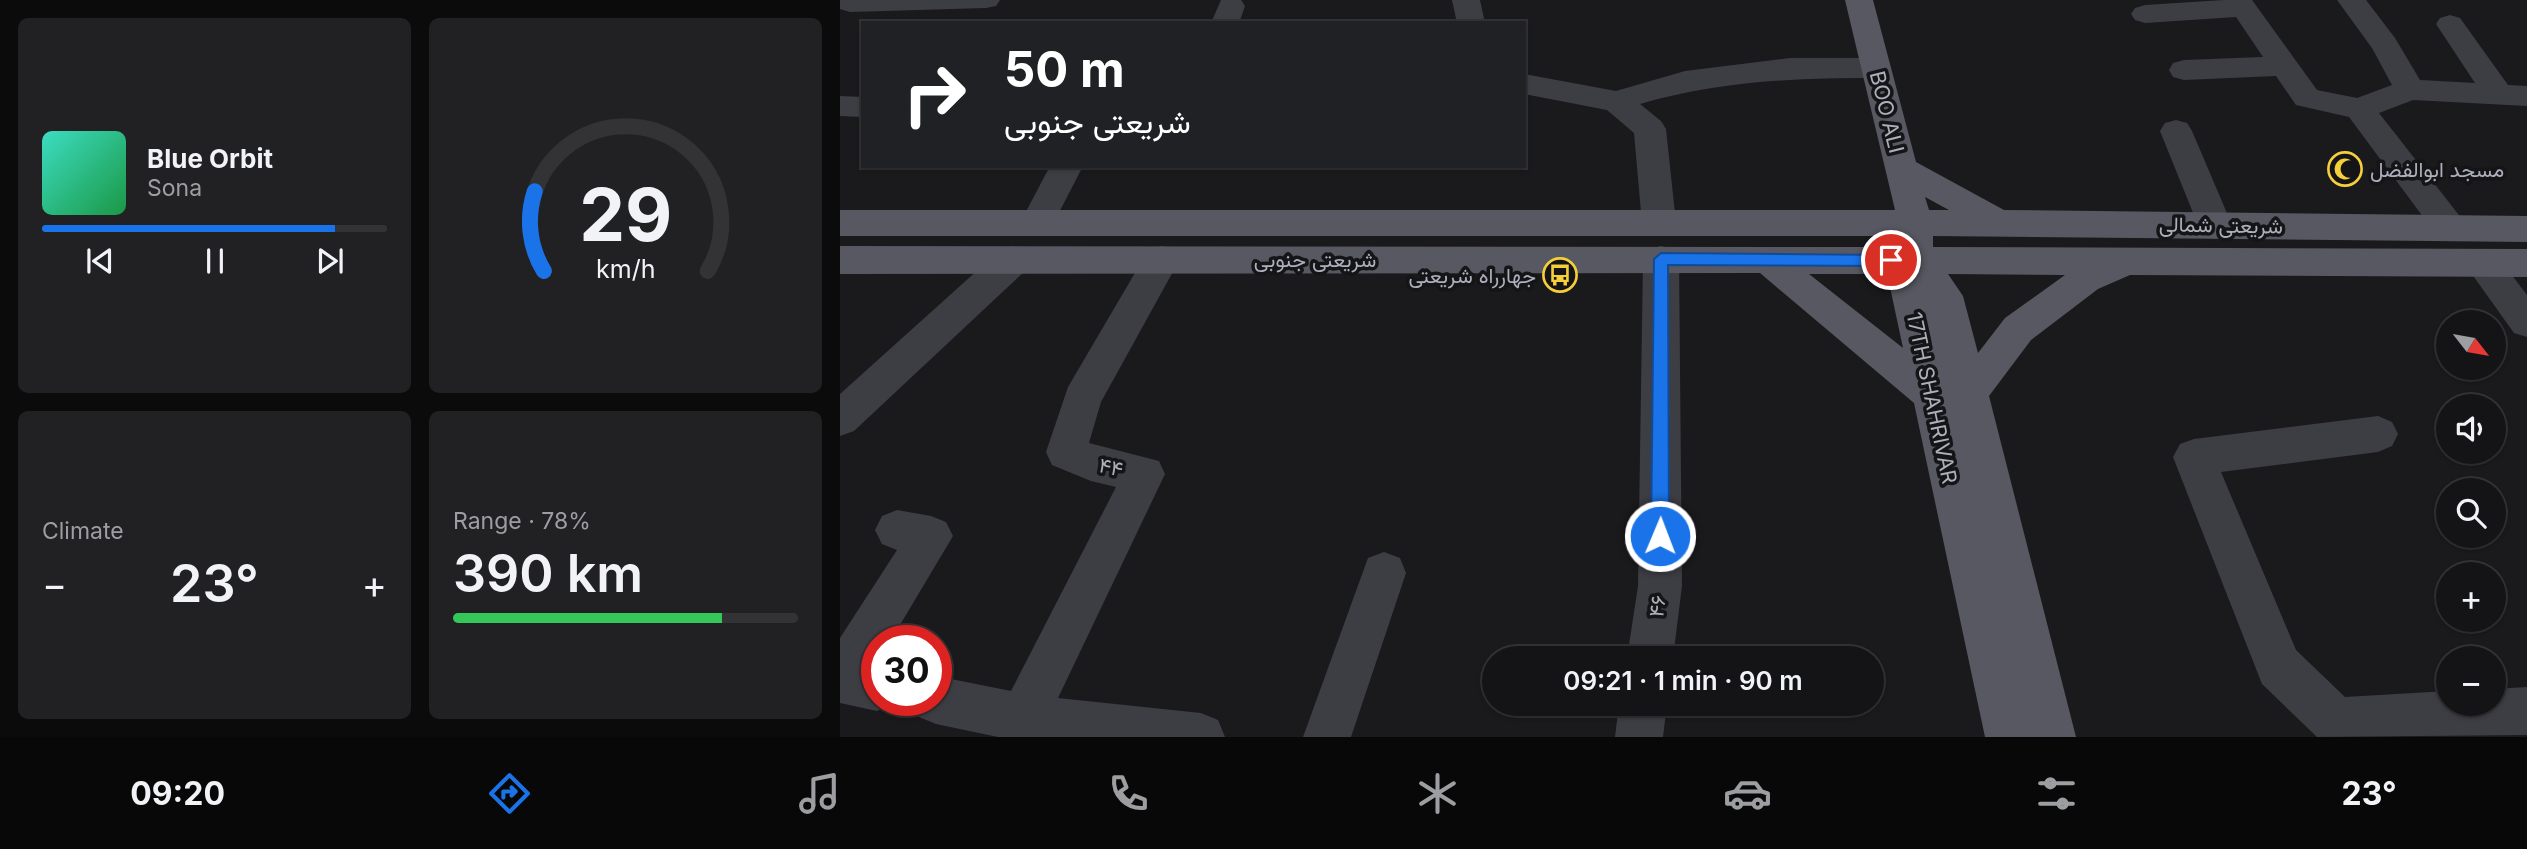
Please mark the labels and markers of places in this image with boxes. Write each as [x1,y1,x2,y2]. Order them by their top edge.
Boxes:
mosque icon: مسجد ابوالفضل [2326,150,2364,188]
place label: مسجد ابوالفضل [2370,157,2504,183]
pin [1861,230,1921,290]
bus stop icon: جهارراه شریعتی [1541,256,1579,294]
place label: جهارراه شریعتی [1408,263,1536,289]

